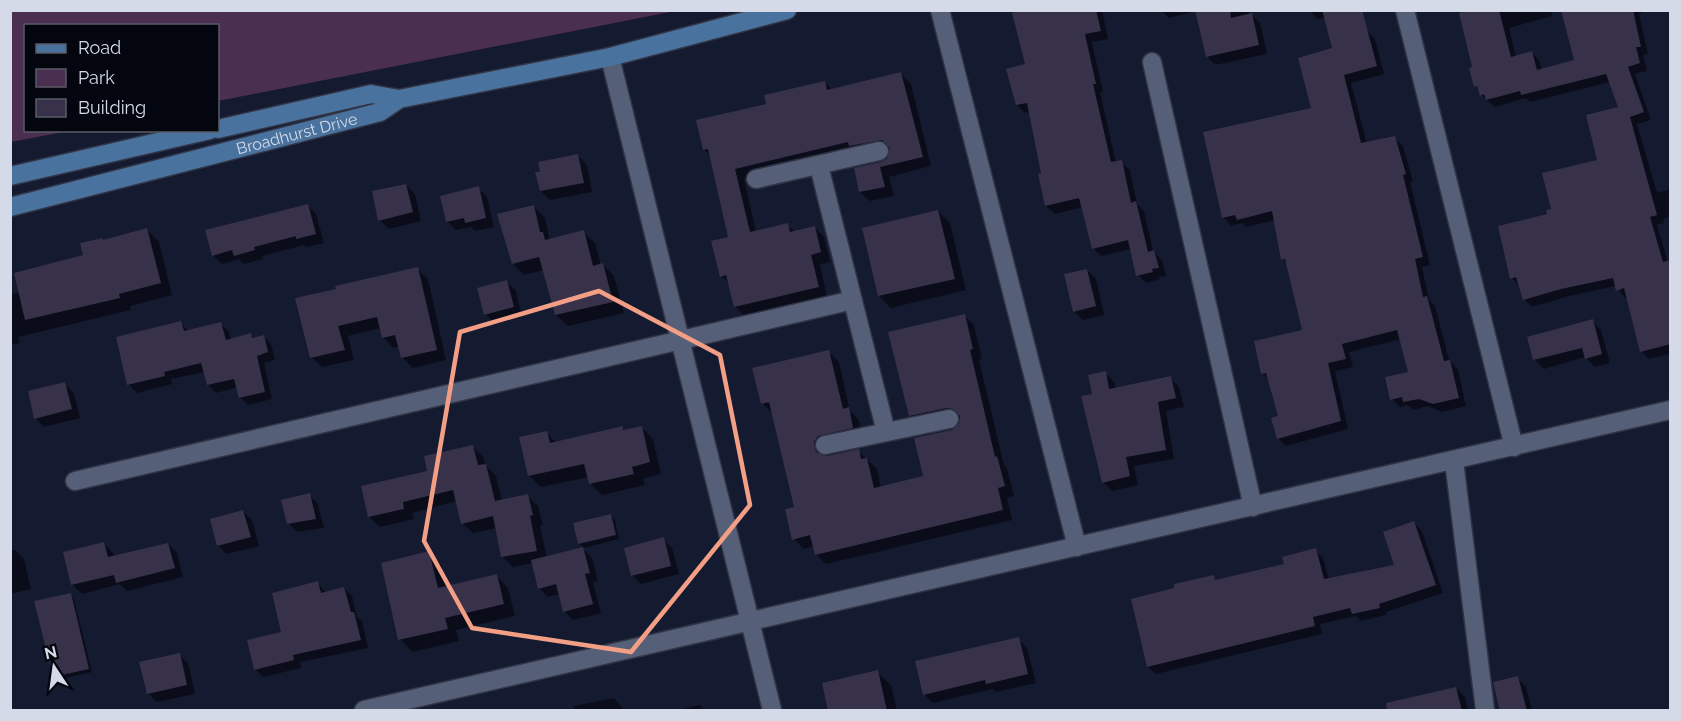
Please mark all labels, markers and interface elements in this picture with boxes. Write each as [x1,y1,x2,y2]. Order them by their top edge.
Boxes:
legend [24,24,219,132]
text: Road [78,37,121,58]
text: Park [78,67,115,88]
text: Building [78,97,146,118]
street label: Broadhurst Drive [234,109,359,159]
north arrow [24,637,84,697]
text: N [43,642,59,664]

